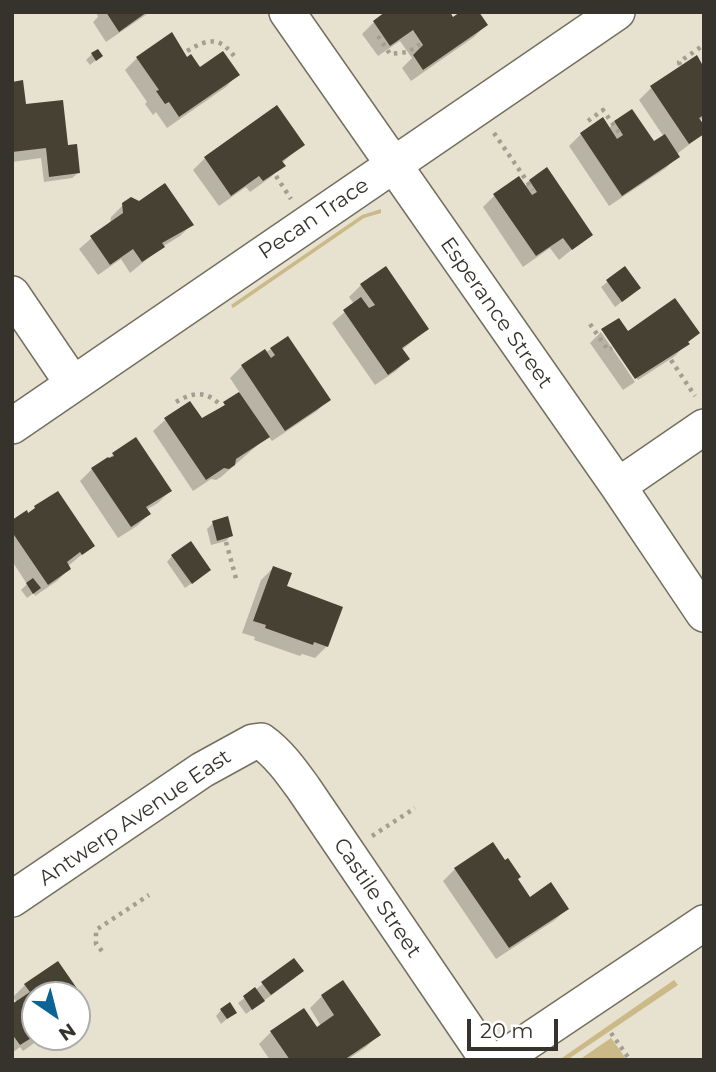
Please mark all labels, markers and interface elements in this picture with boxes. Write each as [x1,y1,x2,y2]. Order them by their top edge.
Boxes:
street label: Pecan Trace [254,173,374,265]
street label: Esperance Street [434,233,558,393]
street label: Antwerp Avenue East [34,744,236,892]
street label: Castile Street [328,833,426,963]
north arrow [21,981,91,1051]
scale bar [471,1006,562,1050]
text: N [54,1018,80,1046]
text: 20 m [480,1018,534,1043]

